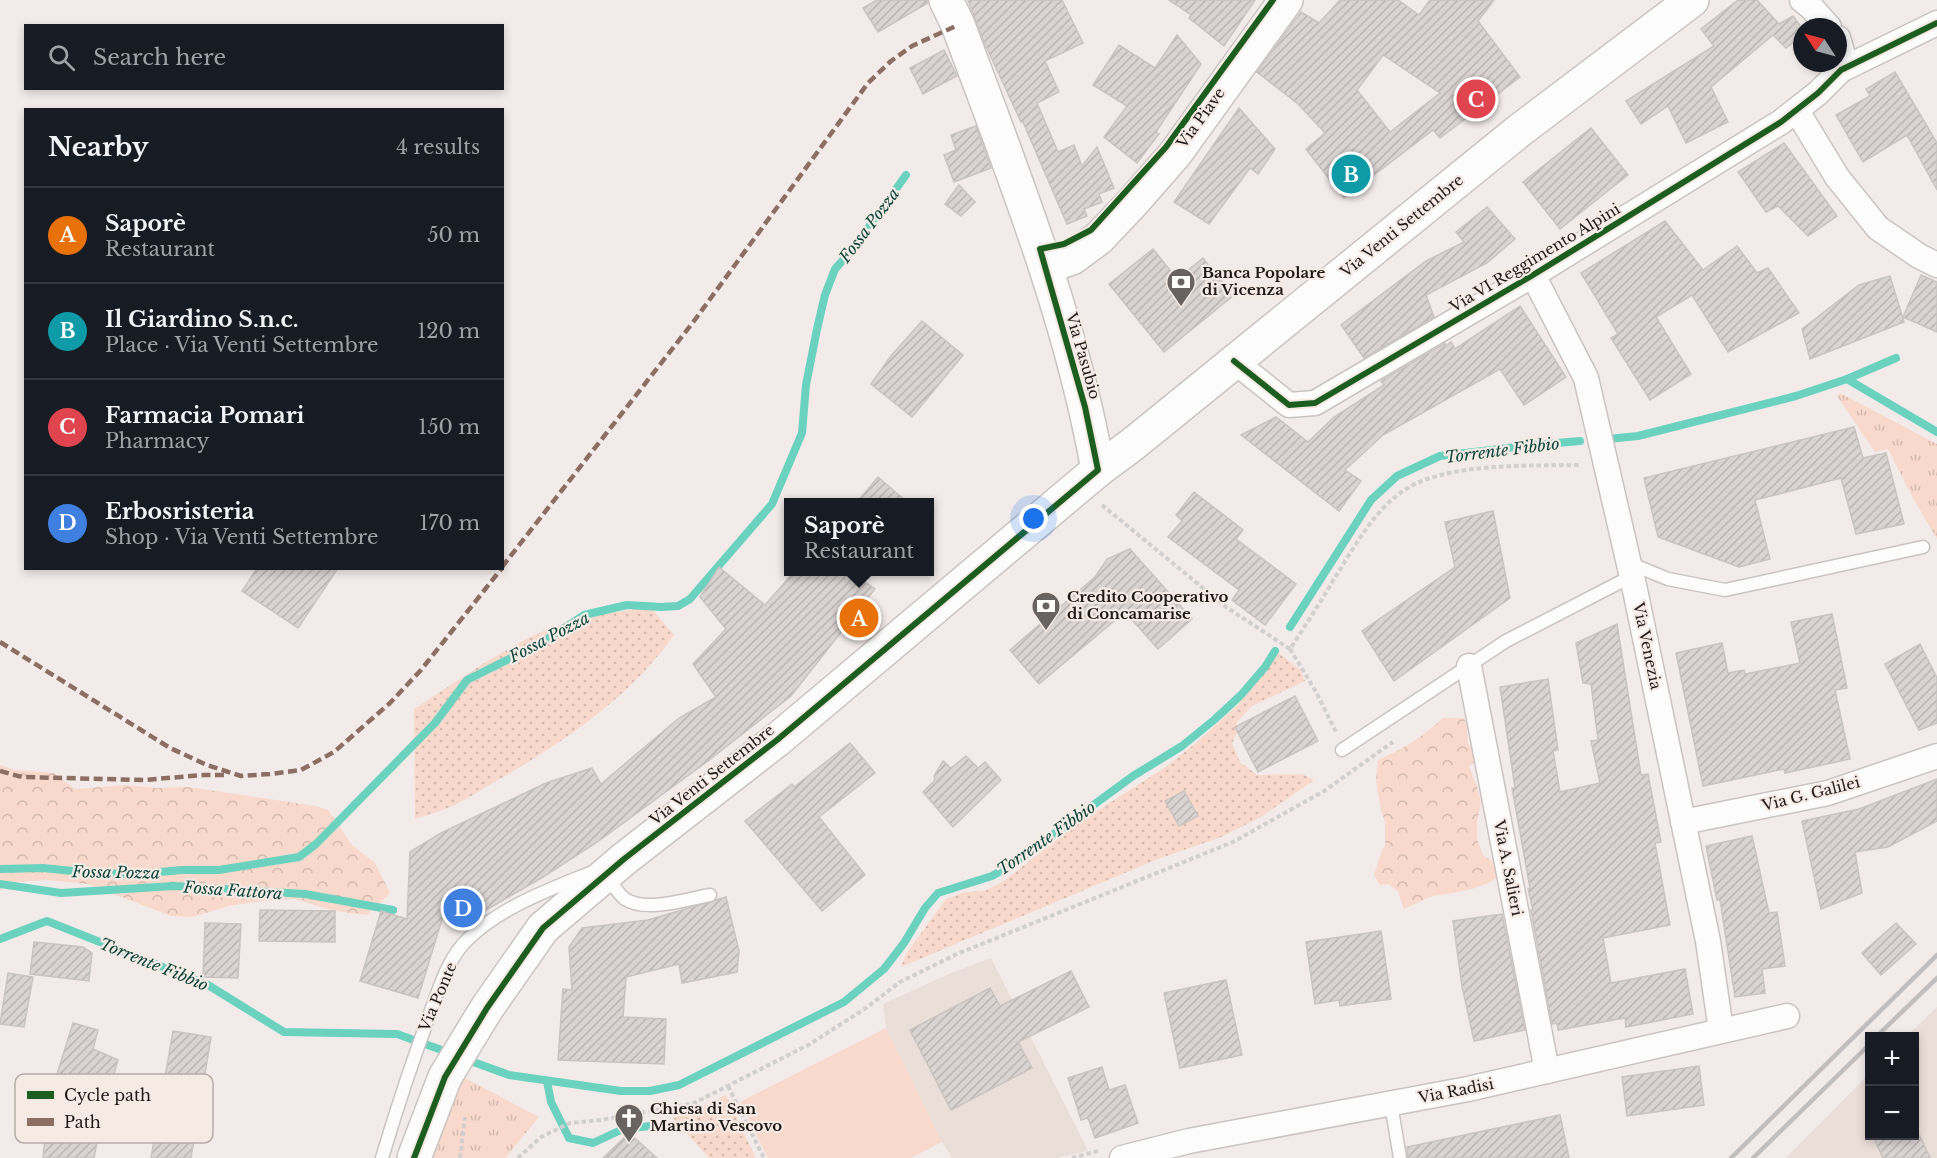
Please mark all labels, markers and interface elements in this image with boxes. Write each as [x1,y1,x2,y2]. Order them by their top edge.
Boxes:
north arrow [1793,18,1847,72]
search box [24,24,504,90]
icon: search [45,41,78,74]
text: Search here [93,44,226,71]
pin: C [1456,76,1496,122]
street label: Via Piave [1172,84,1229,152]
text: Nearby [48,131,149,163]
text: 4 results [396,135,480,159]
pin: B [1332,152,1370,196]
street label: Via Venti Settembre [1336,170,1467,282]
water label: Fossa Pozza [834,184,904,267]
street label: Via VI Reggimento Alpini [1445,199,1624,317]
text: Saporè [105,210,186,237]
text: A [59,223,76,247]
text: 50 m [427,223,480,247]
text: Restaurant [105,237,215,261]
place label: Banca Popolare di Vicenza [1202,263,1325,299]
bank icon: Banca Popolare di Vicenza [1165,266,1197,308]
text: Il Giardino S.n.c. [105,306,299,333]
street label: Via Pasubio [1062,309,1105,402]
text: B [60,319,75,343]
text: 120 m [417,319,480,343]
text: Place · Via Venti Settembre [105,333,379,357]
text: Farmacia Pomari [105,402,305,429]
text: C [59,415,76,439]
text: 150 m [418,415,480,439]
text: Pharmacy [105,429,209,453]
water label: Torrente Fibbio [1443,433,1561,467]
text: Erbosristeria [105,498,254,525]
popup [784,498,934,576]
your location [1019,504,1048,533]
text: D [58,511,77,535]
text: 170 m [420,511,480,535]
text: Saporè [804,512,885,539]
text: Shop · Via Venti Settembre [105,525,378,549]
text: Restaurant [804,539,914,563]
place label: Credito Cooperativo di Concamarise [1067,587,1228,623]
bank icon: Credito Cooperativo di Concamarise [1030,590,1062,632]
pin: A [840,596,878,640]
street label: Via Venezia [1629,600,1666,692]
water label: Fossa Pozza [504,607,593,667]
street label: Via Venti Settembre [645,720,778,830]
street label: Via G. Galilei [1759,772,1862,815]
water label: Torrente Fibbio [993,797,1099,879]
street label: Via A. Salieri [1490,817,1527,917]
water label: Fossa Pozza [71,861,160,883]
water label: Fossa Fattora [182,876,283,903]
pin: D [444,886,482,930]
water label: Torrente Fibbio [97,933,211,995]
street label: Via Ponte [414,959,461,1035]
map controls [1865,1032,1919,1140]
button: + [1865,1032,1919,1086]
legend [15,1074,213,1143]
street label: Via Radisi [1416,1074,1495,1107]
text: Cycle path [64,1085,151,1105]
button: − [1865,1086,1919,1140]
place label: Chiesa di San Martino Vescovo [650,1099,782,1135]
church icon: Chiesa di San Martino Vescovo [613,1102,645,1144]
text: Path [64,1112,101,1132]

